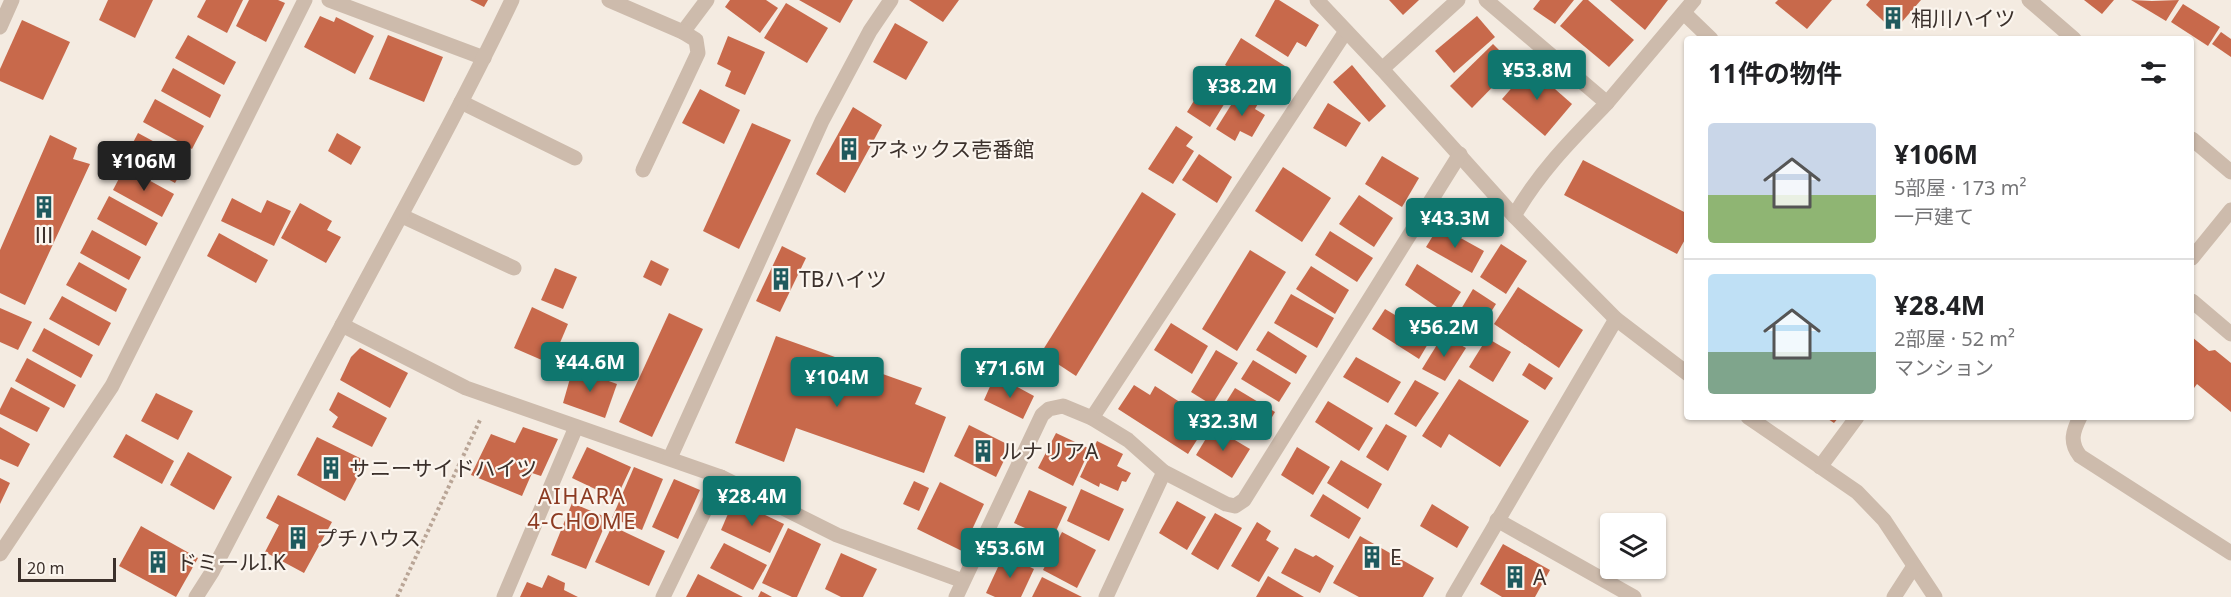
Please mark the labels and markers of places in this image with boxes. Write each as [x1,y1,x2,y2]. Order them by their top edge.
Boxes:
place label: 相川ハイツ [1911,4,2016,32]
building icon: 相川ハイツ [1880,5,1906,31]
pin: ¥53.8M [1488,50,1586,101]
pin: ¥38.2M [1193,66,1291,117]
place label: アネックス壱番館 [867,135,1034,163]
building icon: アネックス壱番館 [836,136,862,162]
pin: ¥106M [102,141,186,192]
building icon: Ⅲ [31,194,57,220]
pin: ¥43.3M [1406,198,1504,249]
place label: Ⅲ [34,221,55,249]
place label: TBハイツ [799,265,887,293]
building icon: TBハイツ [768,266,794,292]
pin: ¥56.2M [1395,307,1493,358]
pin: ¥44.6M [541,342,639,393]
pin: ¥71.6M [961,348,1059,399]
pin: ¥104M [795,357,879,408]
pin: ¥32.3M [1174,401,1272,452]
place label: ルナリアA [1001,437,1099,465]
building icon: ルナリアA [970,438,996,464]
place label: サニーサイドハイツ [349,454,537,482]
building icon: サニーサイドハイツ [318,455,344,481]
pin: ¥28.4M [703,476,801,527]
place label: プチハウス [316,524,421,552]
building icon: プチハウス [285,525,311,551]
pin: ¥53.6M [961,528,1059,579]
place label: E [1390,543,1402,571]
building icon: E [1359,544,1385,570]
place label: ドミールI.K [176,548,286,576]
building icon: ドミールI.K [145,549,171,575]
place label: A [1533,563,1547,591]
building icon: A [1502,564,1528,590]

